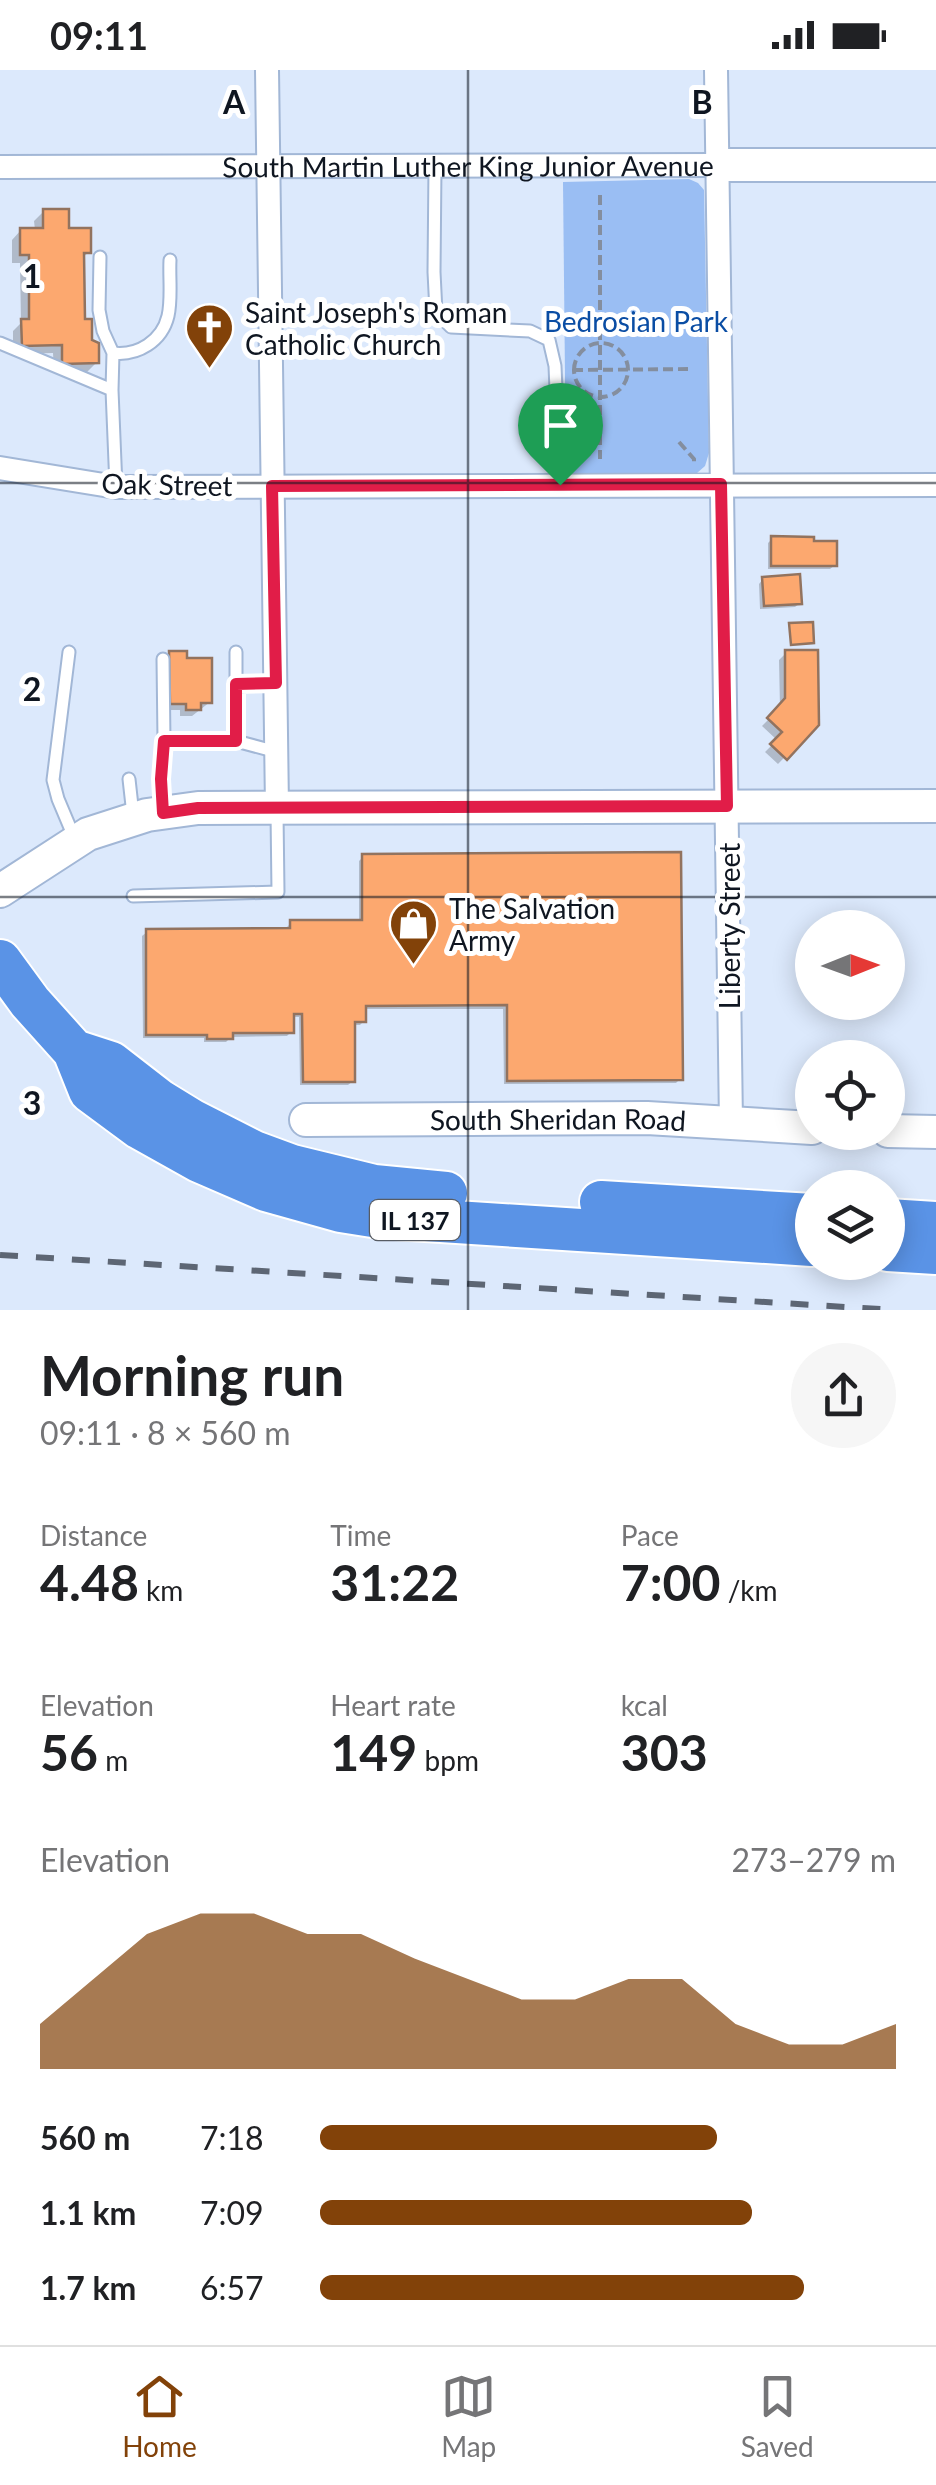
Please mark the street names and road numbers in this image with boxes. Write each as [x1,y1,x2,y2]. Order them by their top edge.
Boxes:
street label: South Martin Luther King Junior Avenue [222,148,714,183]
street label: Oak Street [101,466,233,502]
street label: Liberty Street [712,843,746,1009]
street label: South Sheridan Road [430,1101,687,1137]
road number: IL 137 [370,1200,460,1240]

